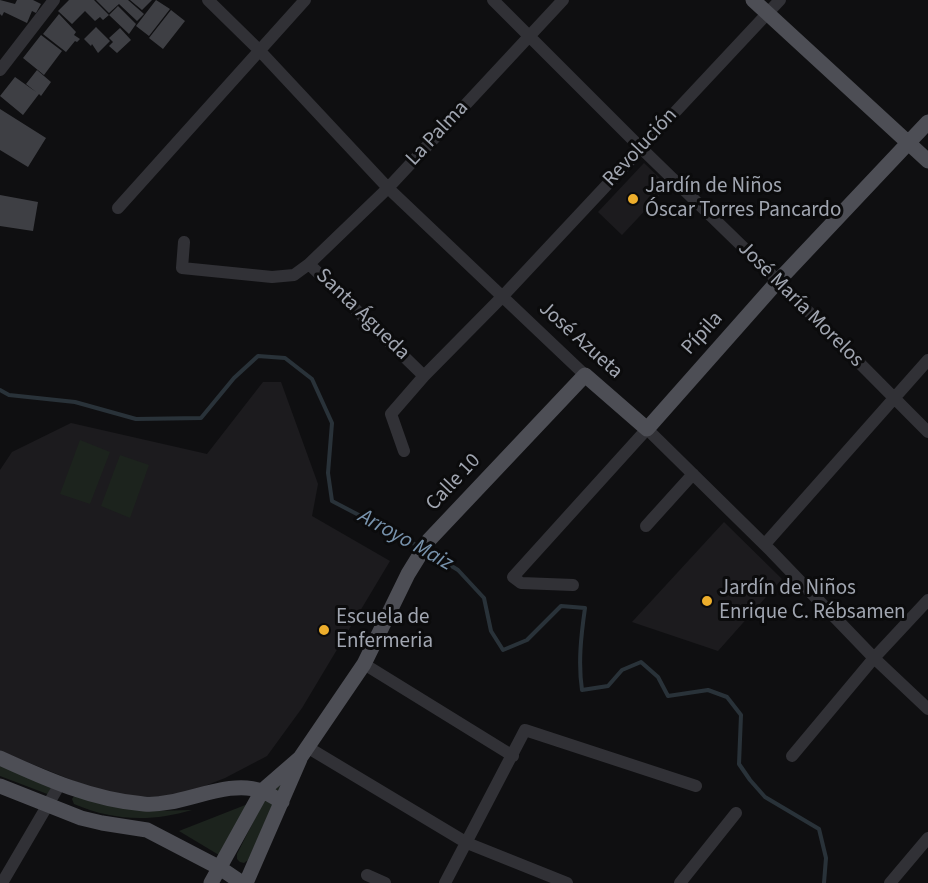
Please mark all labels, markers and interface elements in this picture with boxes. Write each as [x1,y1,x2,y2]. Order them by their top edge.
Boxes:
street label: La Palma [402,96,474,172]
street label: Revolución [598,104,684,192]
place label: Jardín de Niños Óscar Torres Pancardo [645,174,841,224]
marker: Jardín de Niños Óscar Torres Pancardo [626,192,640,206]
street label: José María Morelos [732,237,868,373]
street label: Santa Águeda [310,264,414,366]
street label: José Azueta [533,297,627,385]
street label: Pípila [677,307,729,361]
street label: Calle 10 [421,449,487,517]
water label: Arroyo Maiz [353,504,457,578]
place label: Jardín de Niños Enrique C. Rébsamen [719,576,906,626]
marker: Jardín de Niños Enrique C. Rébsamen [700,594,714,608]
place label: Escuela de Enfermeria [336,605,433,655]
marker: Escuela de Enfermeria [317,623,331,637]

